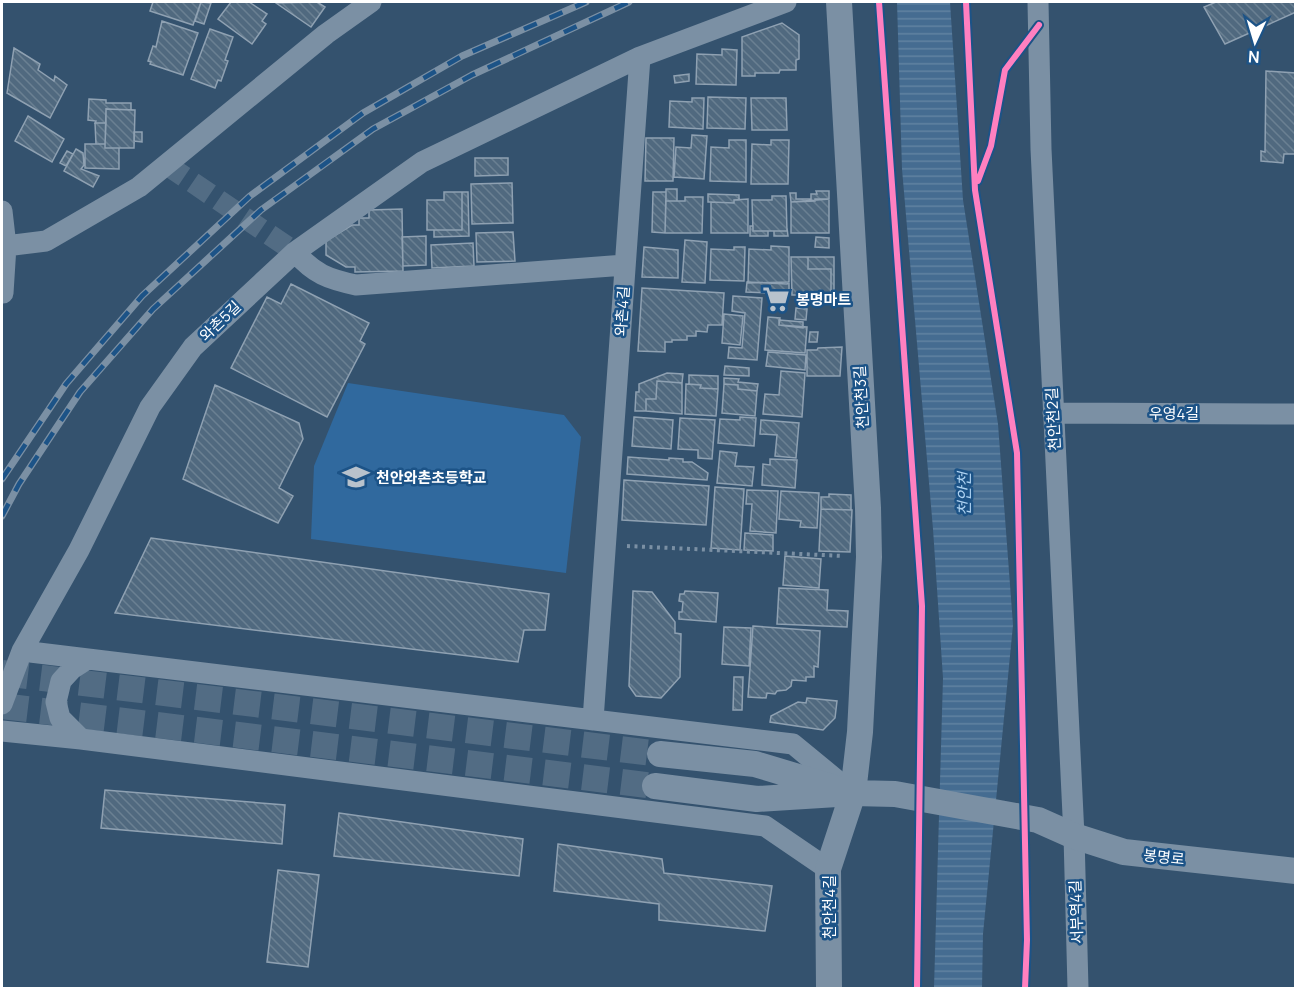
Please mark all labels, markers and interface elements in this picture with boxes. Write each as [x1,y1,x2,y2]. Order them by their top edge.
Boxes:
north arrow [1225,12,1285,72]
text: N [1247,46,1260,68]
supermarket icon: 봉명마트 [761,284,791,314]
street label: 와촌4길 [610,285,634,337]
place label: 봉명마트 [796,289,851,310]
street label: 와촌5길 [195,296,245,346]
street label: 천안천3길 [849,365,873,429]
street label: 천안천2길 [1041,387,1065,451]
street label: 우영4길 [1149,403,1199,424]
school or university icon: 천안와촌초등학교 [341,462,371,492]
place label: 천안와촌초등학교 [376,467,487,488]
water label: 천안천 [953,470,975,516]
street label: 봉명로 [1142,844,1186,870]
street label: 천안천4길 [819,875,840,939]
street label: 서부역4길 [1064,880,1088,944]

